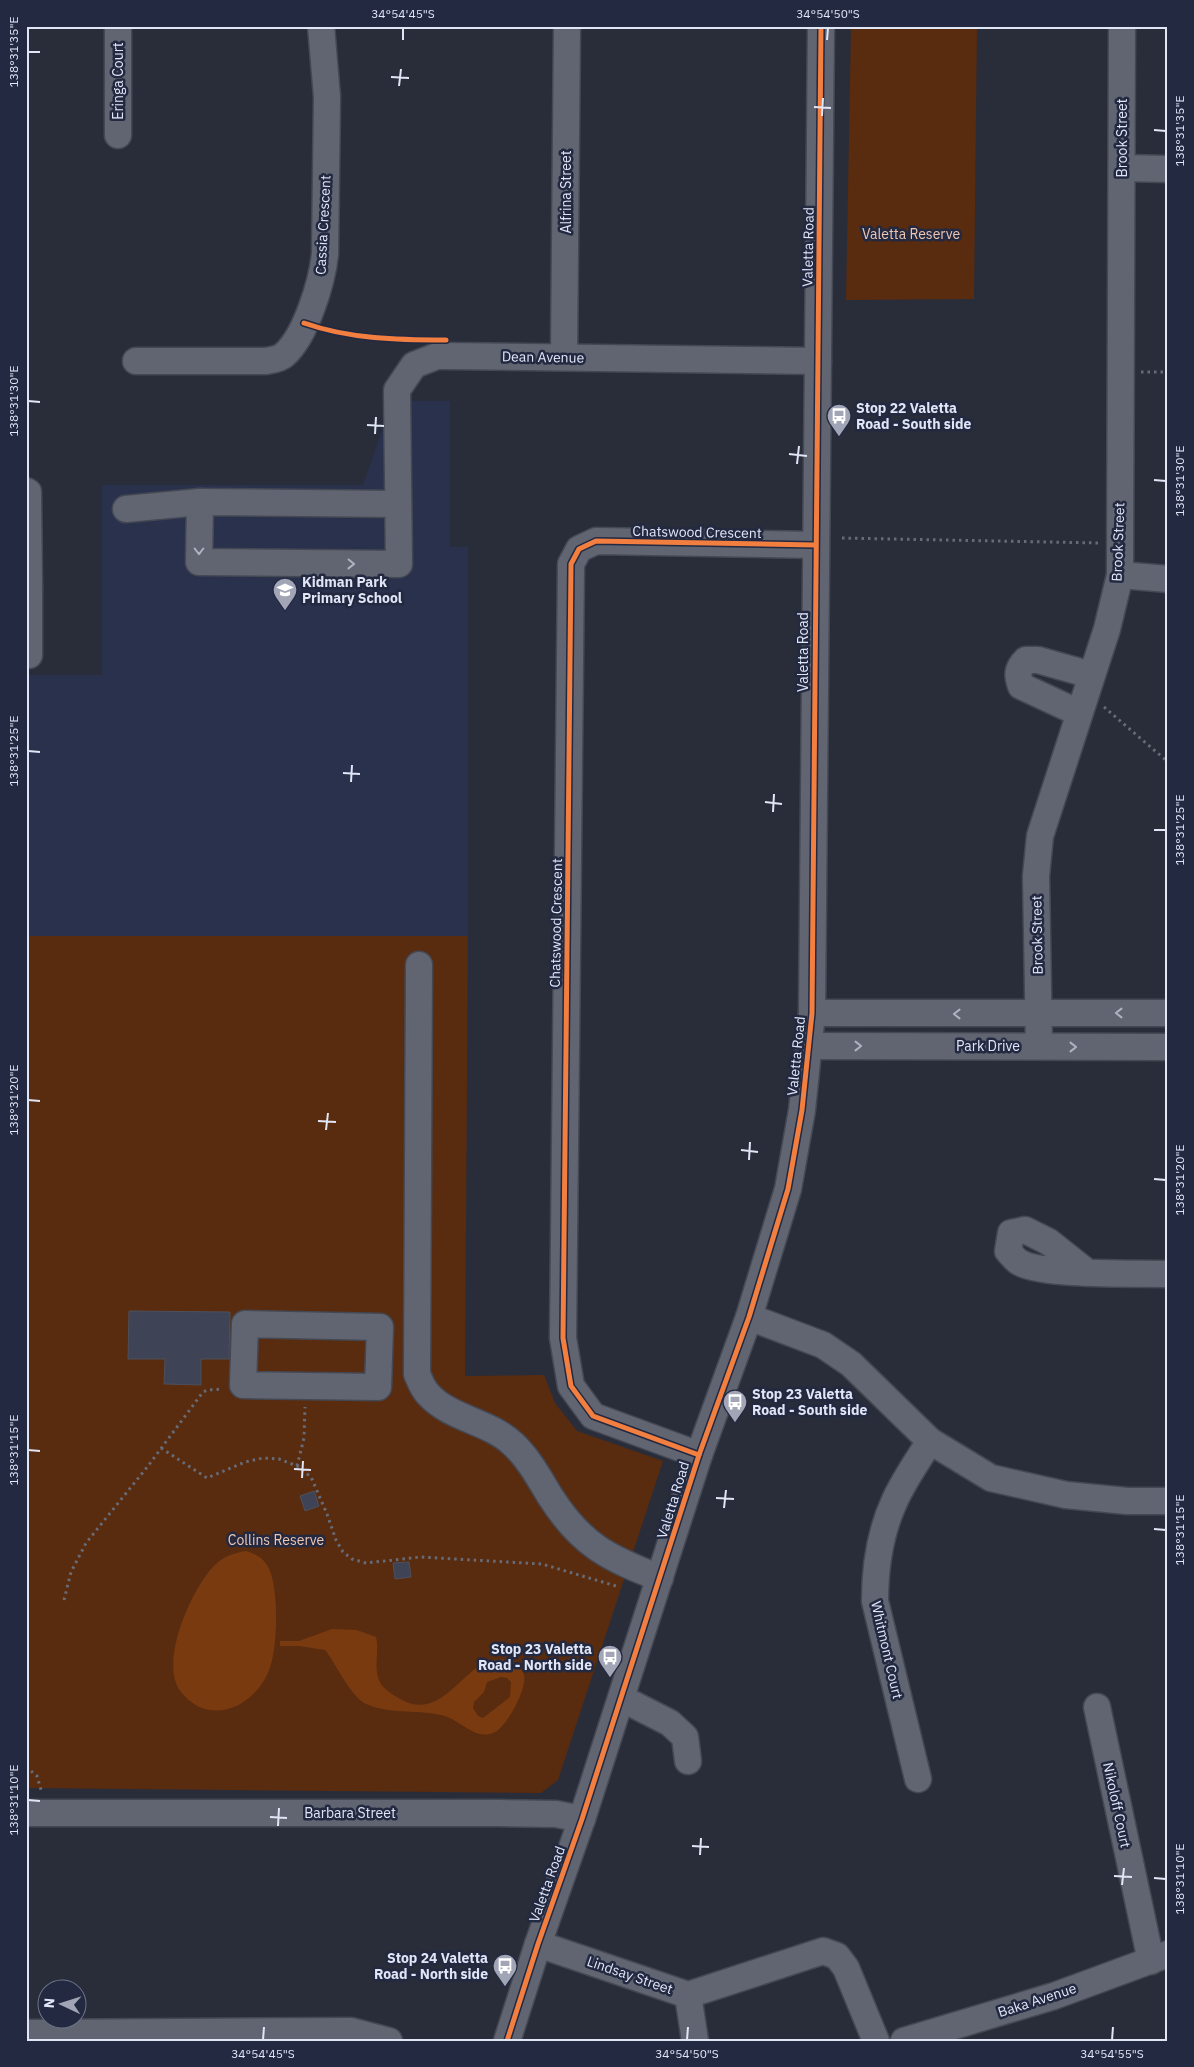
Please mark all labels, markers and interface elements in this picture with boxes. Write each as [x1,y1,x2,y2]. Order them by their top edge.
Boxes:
text: 34°54'45"S [371,6,435,21]
text: 34°54'50"S [796,6,860,21]
text: 138°31'35"E [6,17,21,87]
street label: Eringa Court [109,42,127,120]
text: 138°31'35"E [1172,96,1187,166]
street label: Brook Street [1113,98,1131,177]
street label: Alfrina Street [557,150,575,234]
street label: Cassia Crescent [311,175,335,275]
street label: Valetta Road [798,207,818,287]
park label: Valetta Reserve [862,225,960,243]
street label: Dean Avenue [502,347,585,367]
text: 138°31'30"E [6,366,21,436]
place label: Stop 22 Valetta Road - South side [856,399,971,433]
bus stop icon: Stop 22 Valetta Road - South side [826,403,852,437]
text: 138°31'30"E [1172,446,1187,516]
street label: Brook Street [1108,502,1128,582]
street label: Chatswood Crescent [632,522,762,542]
one-way arrow [194,548,204,555]
one-way arrow [347,559,355,569]
place label: Kidman Park Primary School [302,573,402,607]
school or university icon: Kidman Park Primary School [272,577,298,611]
street label: Valetta Road [794,612,812,692]
text: 138°31'25"E [6,716,21,786]
text: 138°31'25"E [1172,795,1187,865]
street label: Chatswood Crescent [546,858,566,988]
street label: Brook Street [1027,895,1047,975]
one-way arrow [1115,1008,1122,1018]
one-way arrow [952,1009,960,1019]
street label: Valetta Road [783,1015,809,1097]
street label: Park Drive [956,1037,1020,1055]
one-way arrow [854,1041,862,1051]
one-way arrow [1069,1042,1077,1052]
text: 138°31'20"E [6,1065,21,1135]
text: 138°31'20"E [1172,1145,1187,1215]
place label: Stop 23 Valetta Road - South side [752,1385,867,1419]
bus stop icon: Stop 23 Valetta Road - South side [722,1389,748,1423]
text: 138°31'15"E [6,1415,21,1485]
street label: Valetta Road [653,1459,693,1541]
text: 138°31'15"E [1172,1495,1187,1565]
park label: Collins Reserve [228,1531,324,1549]
street label: Whitmont Court [867,1599,907,1701]
place label: Stop 23 Valetta Road - North side [478,1640,592,1674]
bus stop icon: Stop 23 Valetta Road - North side [597,1644,623,1678]
street label: Nikoloff Court [1099,1761,1135,1849]
text: 138°31'10"E [6,1765,21,1835]
street label: Barbara Street [304,1804,396,1822]
street label: Valetta Road [525,1843,569,1925]
text: 138°31'10"E [1172,1844,1187,1914]
place label: Stop 24 Valetta Road - North side [374,1949,488,1983]
street label: Lindsay Street [585,1952,675,1998]
bus stop icon: Stop 24 Valetta Road - North side [492,1953,518,1987]
street label: Baka Avenue [995,1979,1079,2021]
north arrow [38,1980,88,2030]
text: N [40,1997,58,2009]
text: 34°54'45"S [231,2046,295,2061]
text: 34°54'50"S [655,2046,719,2061]
text: 34°54'55"S [1080,2046,1144,2061]

